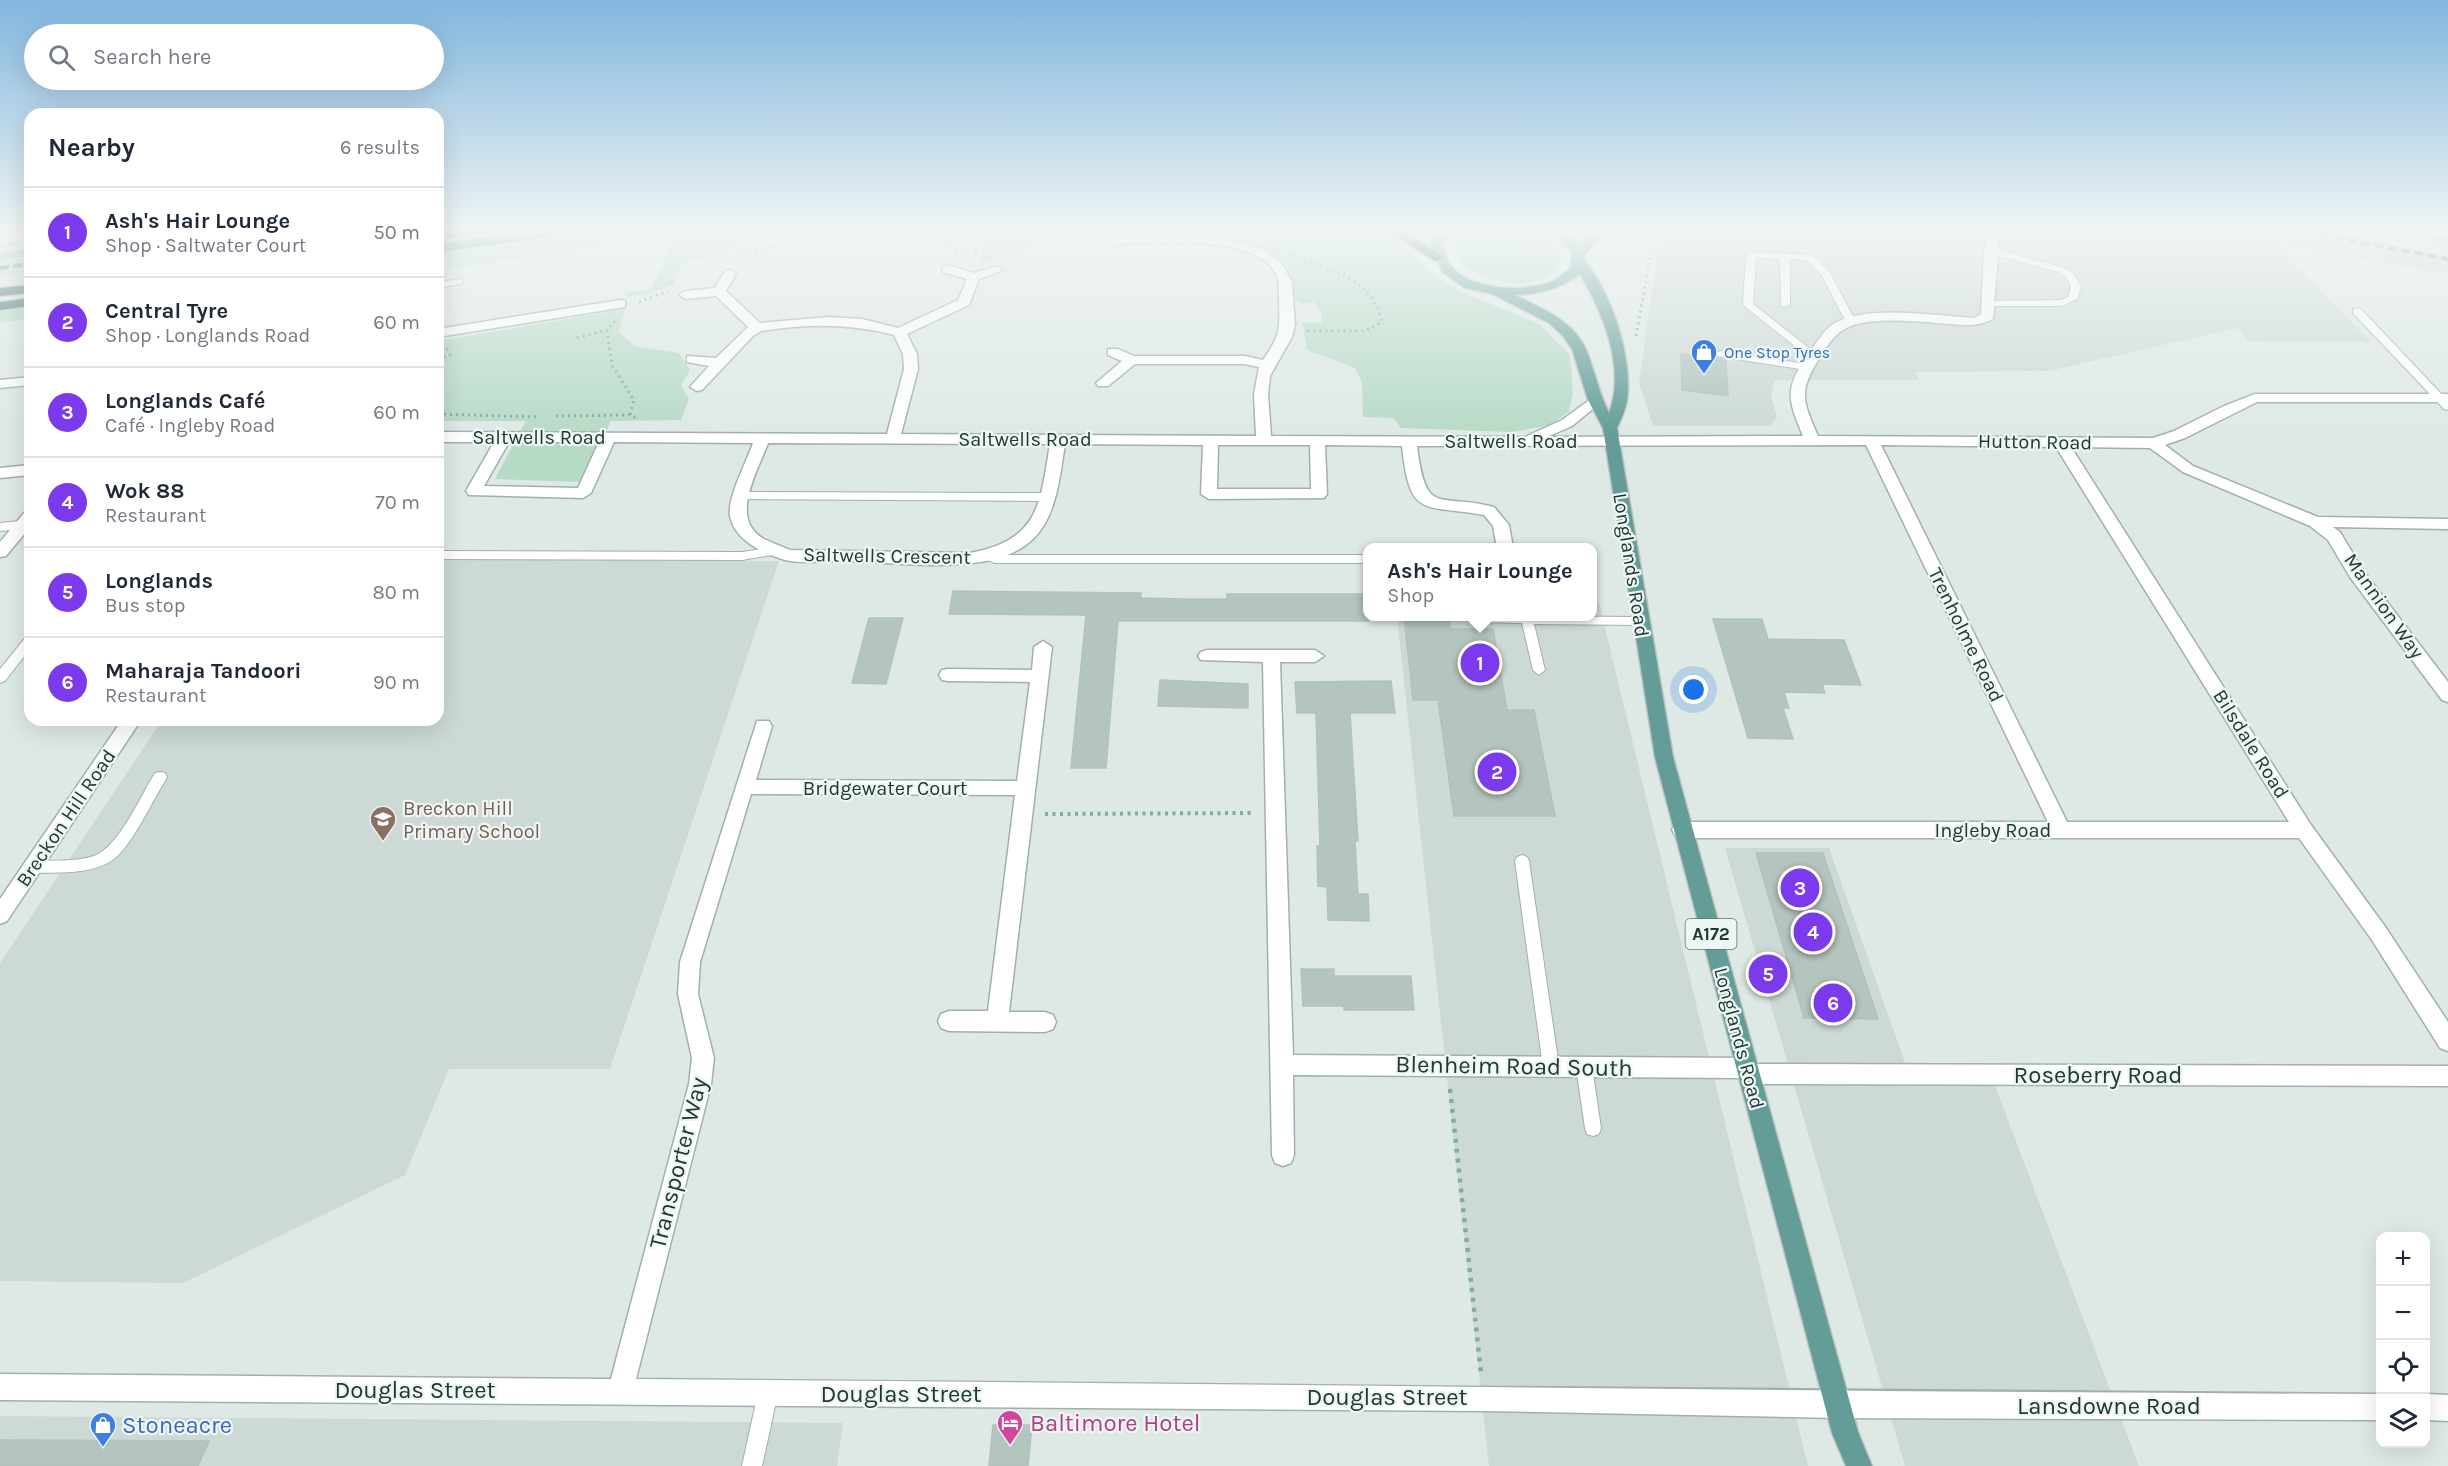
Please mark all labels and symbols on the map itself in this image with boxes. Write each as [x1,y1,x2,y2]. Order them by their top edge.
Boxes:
shop icon: One Stop Tyres [1689,337,1719,375]
place label: One Stop Tyres [1724,343,1830,362]
street label: Saltwells Road [472,426,606,449]
street label: Saltwells Road [958,428,1092,451]
street label: Saltwells Road [1444,430,1578,453]
street label: Hutton Road [1978,430,2092,454]
street label: Longlands Road [1608,491,1654,639]
street label: Saltwells Crescent [803,543,972,569]
street label: Mannion Way [2339,549,2429,663]
street label: Trenholme Road [1924,564,2008,706]
pin: 1 [1460,640,1500,686]
your location [1679,675,1708,704]
street label: Bilsdale Road [2208,685,2294,803]
street label: Breckon Hill Road [12,745,120,891]
pin: 2 [1478,750,1516,794]
street label: Bridgewater Court [803,777,968,800]
place label: Breckon Hill Primary School [403,797,540,843]
school or university icon: Breckon Hill Primary School [368,804,398,842]
street label: Ingleby Road [1935,819,2051,842]
pin: 3 [1780,866,1820,910]
pin: 4 [1794,910,1832,954]
road number: A172 [1686,919,1736,949]
pin: 5 [1748,952,1788,996]
street label: Longlands Road [1709,965,1769,1111]
pin: 6 [1814,980,1852,1026]
street label: Blenheim Road South [1395,1050,1633,1082]
street label: Roseberry Road [2014,1061,2182,1089]
street label: Transporter Way [643,1074,713,1252]
street label: Douglas Street [334,1376,496,1404]
street label: Douglas Street [820,1380,982,1408]
street label: Douglas Street [1306,1383,1468,1411]
street label: Lansdowne Road [2017,1392,2201,1420]
hotel icon: Baltimore Hotel [995,1408,1025,1446]
place label: Baltimore Hotel [1030,1409,1201,1437]
shop icon: Stoneacre [88,1410,118,1448]
place label: Stoneacre [122,1411,232,1439]

